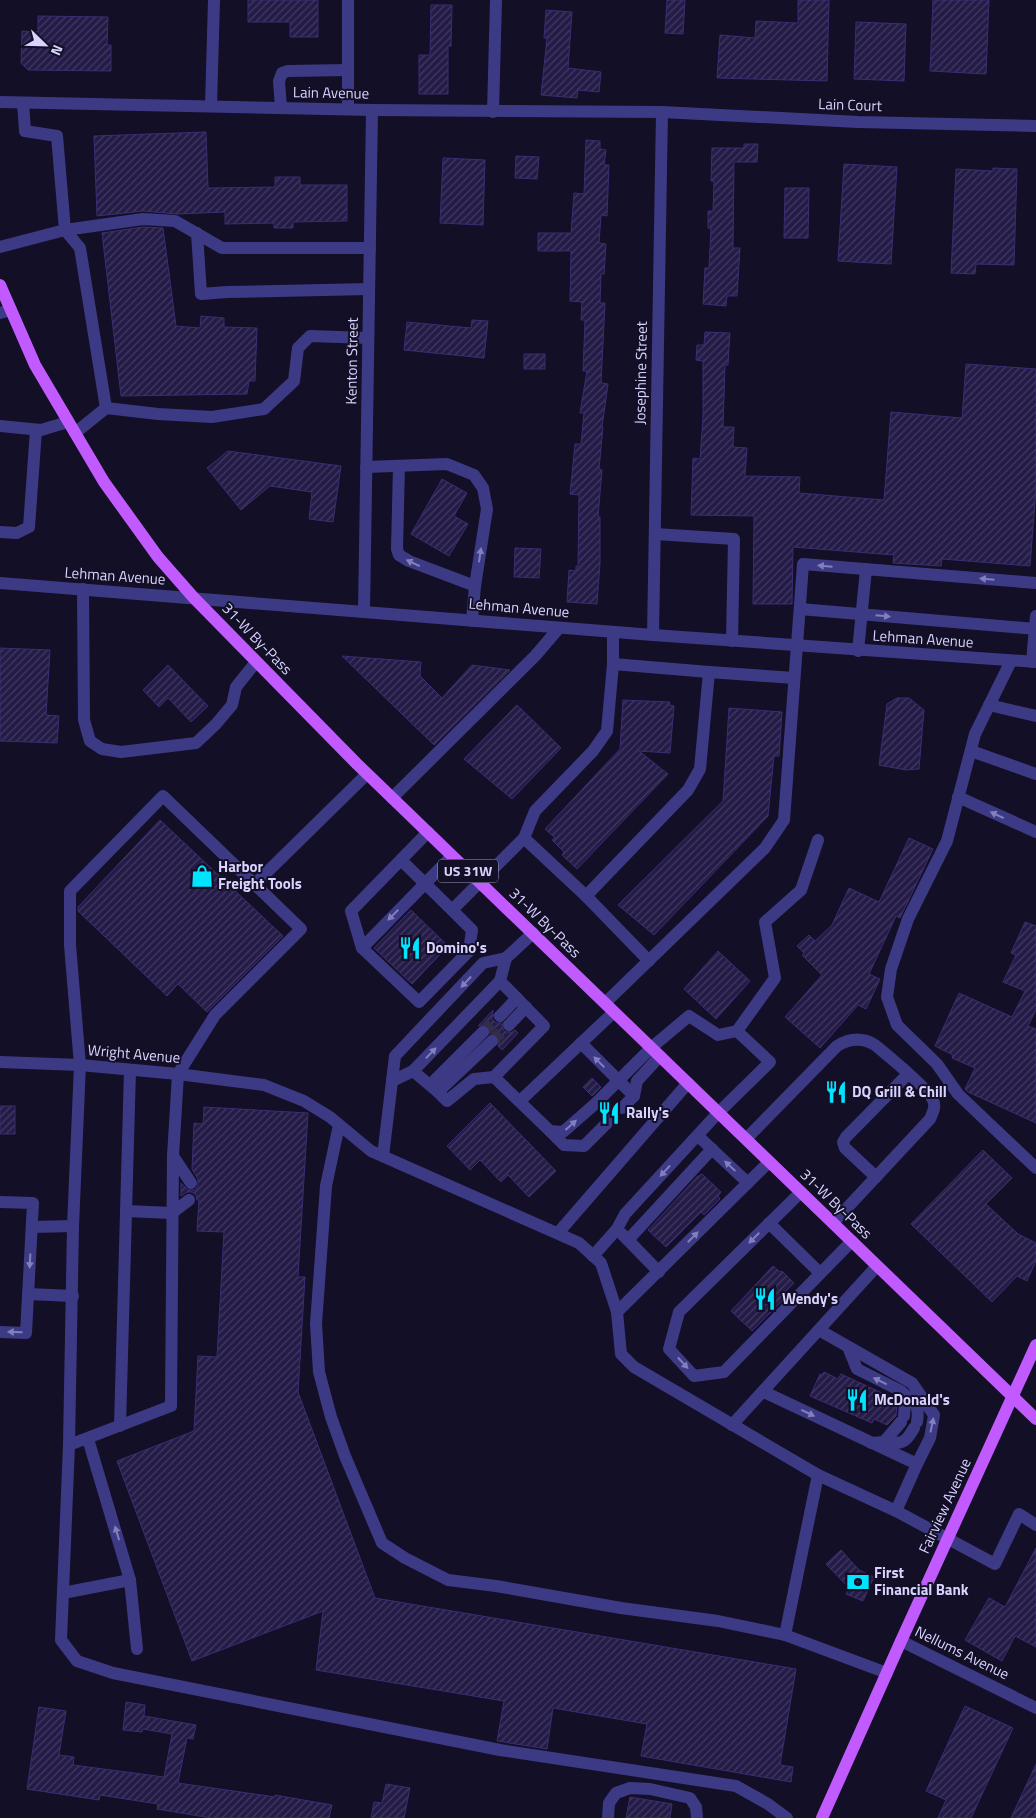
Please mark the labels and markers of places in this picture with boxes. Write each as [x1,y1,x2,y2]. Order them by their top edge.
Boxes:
place label: Harbor Freight Tools [218,855,302,895]
shop icon: Harbor Freight Tools [189,863,215,889]
restaurant icon: Domino's [397,935,423,961]
place label: Domino's [426,936,487,959]
restaurant icon: DQ Grill & Chill [823,1079,849,1105]
place label: DQ Grill & Chill [852,1080,947,1103]
restaurant icon: Rally's [596,1100,622,1126]
place label: Rally's [626,1101,669,1124]
restaurant icon: Wendy's [752,1286,778,1312]
place label: Wendy's [782,1287,838,1310]
restaurant icon: McDonald's [844,1387,870,1413]
place label: McDonald's [874,1388,950,1411]
place label: First Financial Bank [874,1561,969,1601]
bank icon: First Financial Bank [845,1569,871,1595]

